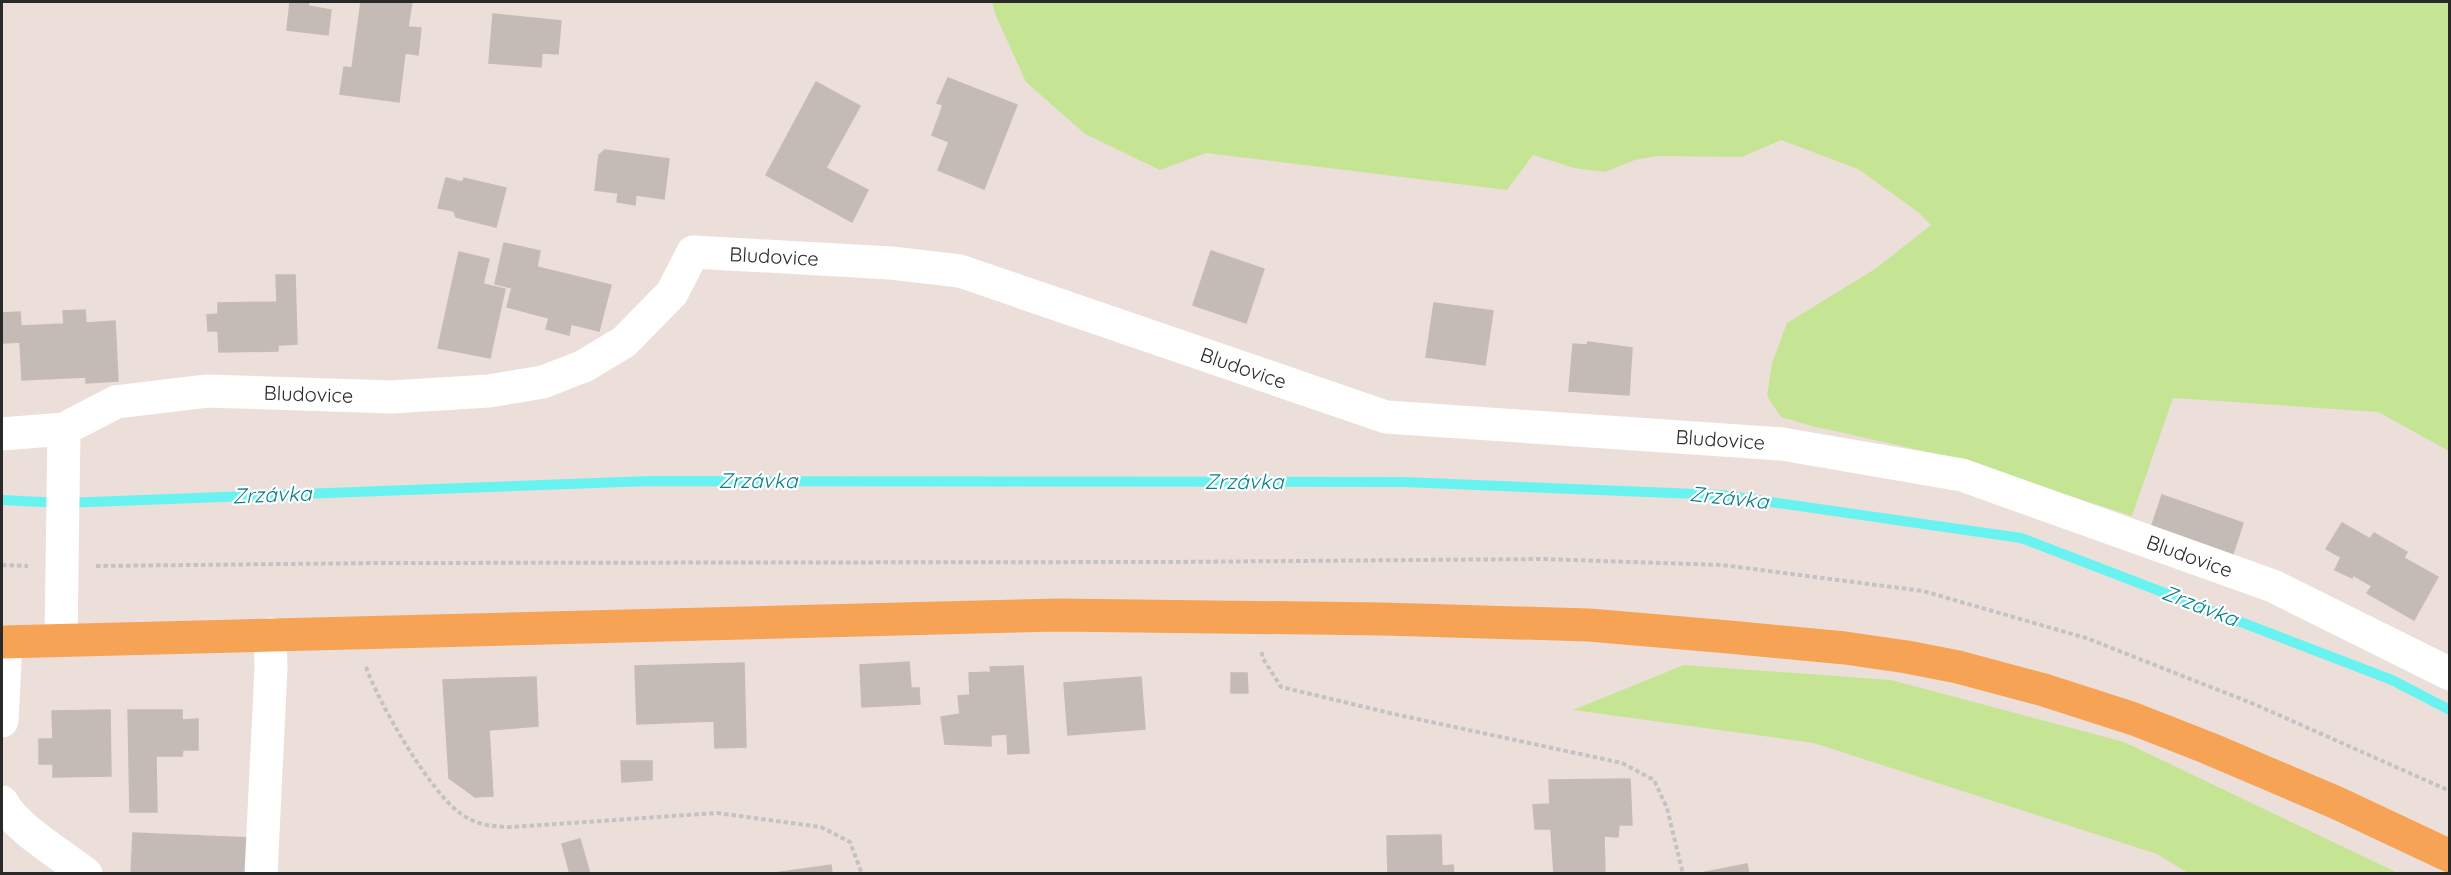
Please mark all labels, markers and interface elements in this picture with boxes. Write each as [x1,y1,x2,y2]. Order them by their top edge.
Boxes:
street label: Bludovice [729,241,819,271]
street label: Bludovice [1197,341,1290,394]
street label: Bludovice [263,380,354,408]
street label: Bludovice [1675,424,1766,455]
water label: Zrzávka [718,467,799,493]
water label: Zrzávka [1204,468,1285,494]
water label: Zrzávka [232,480,313,508]
water label: Zrzávka [1688,480,1771,514]
street label: Bludovice [2143,529,2236,583]
water label: Zrzávka [2159,579,2243,632]

